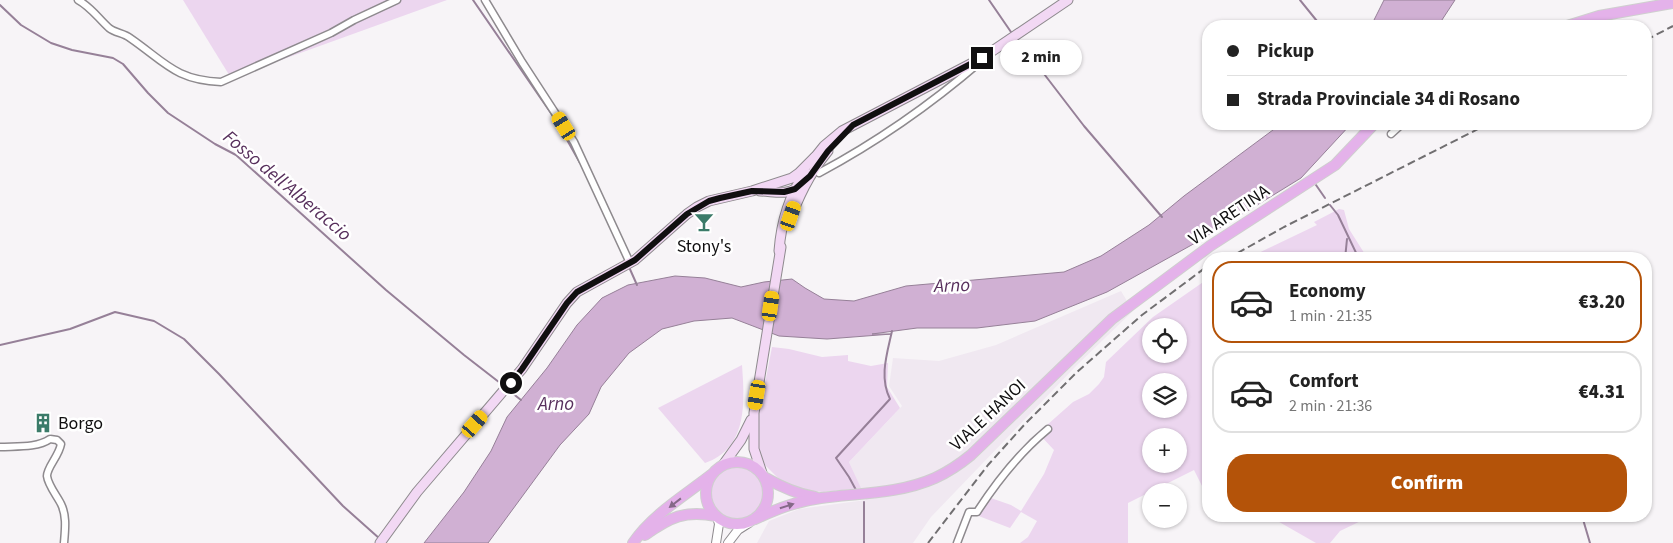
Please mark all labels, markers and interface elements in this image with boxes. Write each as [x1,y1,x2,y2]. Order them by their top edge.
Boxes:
text: Pickup [1257,38,1314,65]
callout: 2 min [1000,40,1082,76]
text: 2 min [1021,46,1061,68]
route end [971,47,993,69]
text: Strada Provinciale 34 di Rosano [1257,86,1520,113]
car [549,109,578,143]
water label: Fosso dell'Alberaccio [217,124,357,248]
street label: VIA ARETINA [1184,179,1275,251]
car [779,199,802,233]
bar icon: Stony's [693,211,715,233]
place label: Stony's [677,234,731,259]
water label: Arno [933,272,971,300]
text: Economy [1289,278,1366,305]
icon: car [1229,280,1274,325]
text: €3.20 [1579,289,1625,316]
car [761,290,780,322]
text: 1 min · 21:35 [1289,305,1372,327]
map controls [1142,318,1187,528]
button: locate [1142,318,1187,363]
text: Comfort [1289,368,1359,395]
icon: car [1229,370,1274,415]
route start [500,372,522,394]
street label: VIALE HANOI [945,373,1031,457]
button: layers [1142,373,1187,418]
car [747,379,766,411]
text: €4.31 [1579,379,1625,406]
water label: Arno [537,391,574,418]
text: 2 min · 21:36 [1289,395,1372,417]
car [459,408,490,440]
place label: Borgo [58,411,103,436]
building icon: Borgo [32,412,54,434]
button: + [1142,428,1187,473]
button: Confirm [1227,454,1627,512]
button: − [1142,483,1187,528]
one-way arrow [668,498,682,508]
one-way arrow [780,501,795,509]

